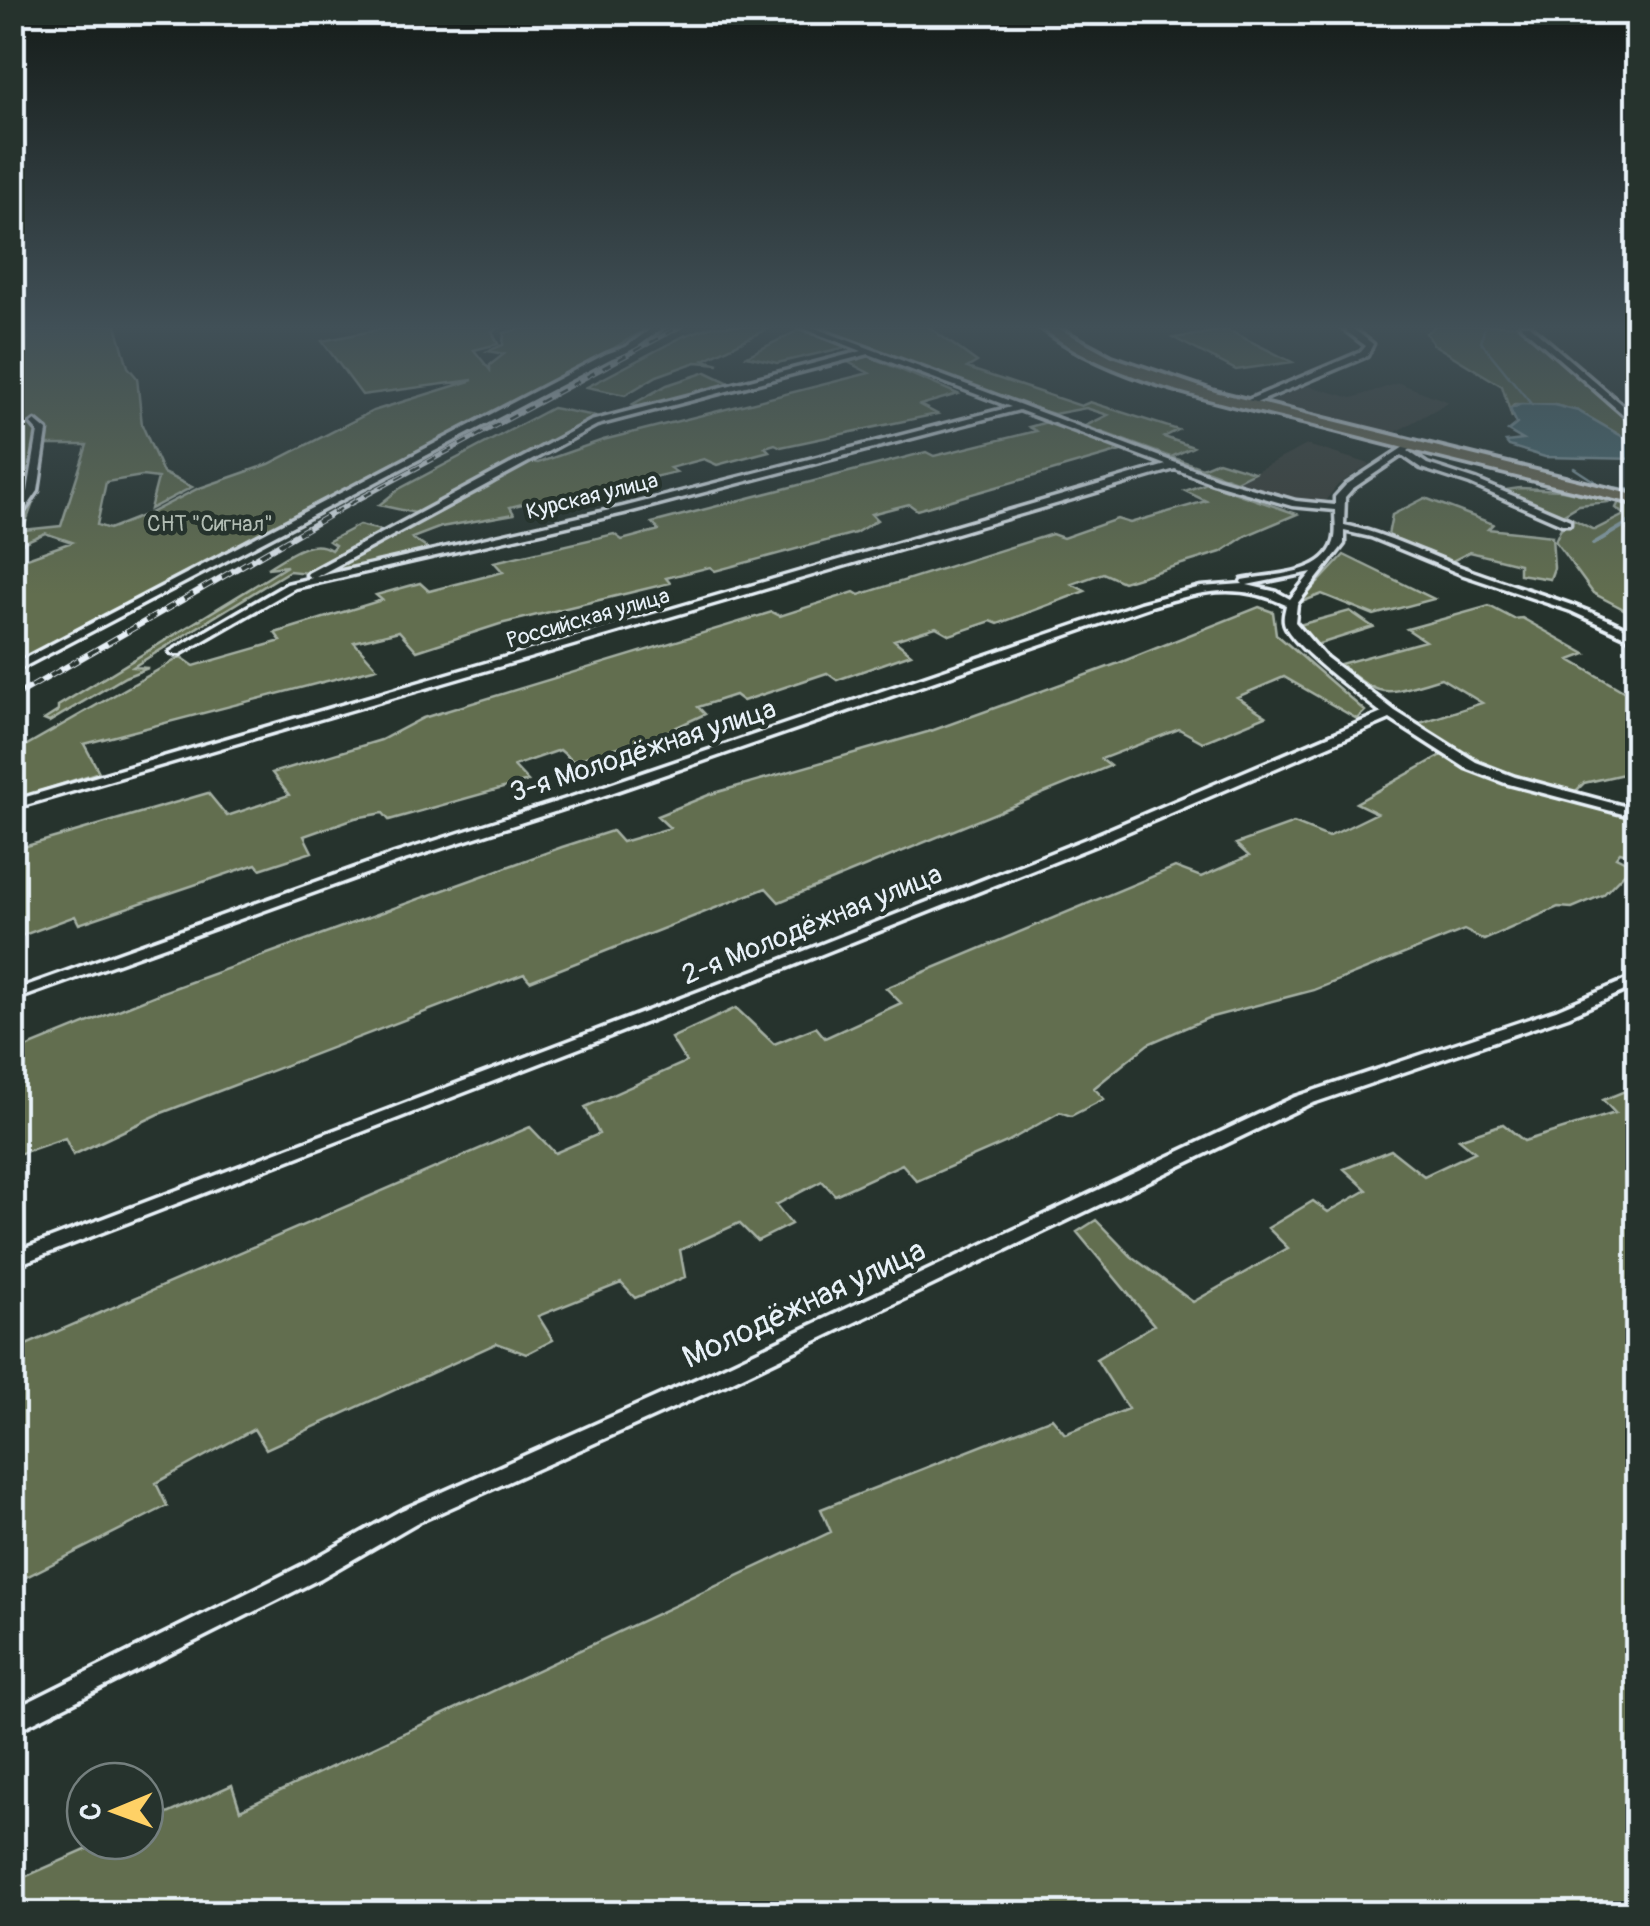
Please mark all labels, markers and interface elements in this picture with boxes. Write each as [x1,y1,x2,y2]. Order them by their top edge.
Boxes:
street label: Курская улица [523,466,661,526]
park label: СНТ "Сигнал" [147,510,273,538]
street label: Российская улица [503,581,673,655]
street label: 3-я Молодёжная улица [506,691,780,811]
street label: 2-я Молодёжная улица [677,857,947,993]
street label: Молодёжная улица [676,1230,932,1378]
north arrow [65,1761,165,1861]
text: С [74,1802,109,1820]

